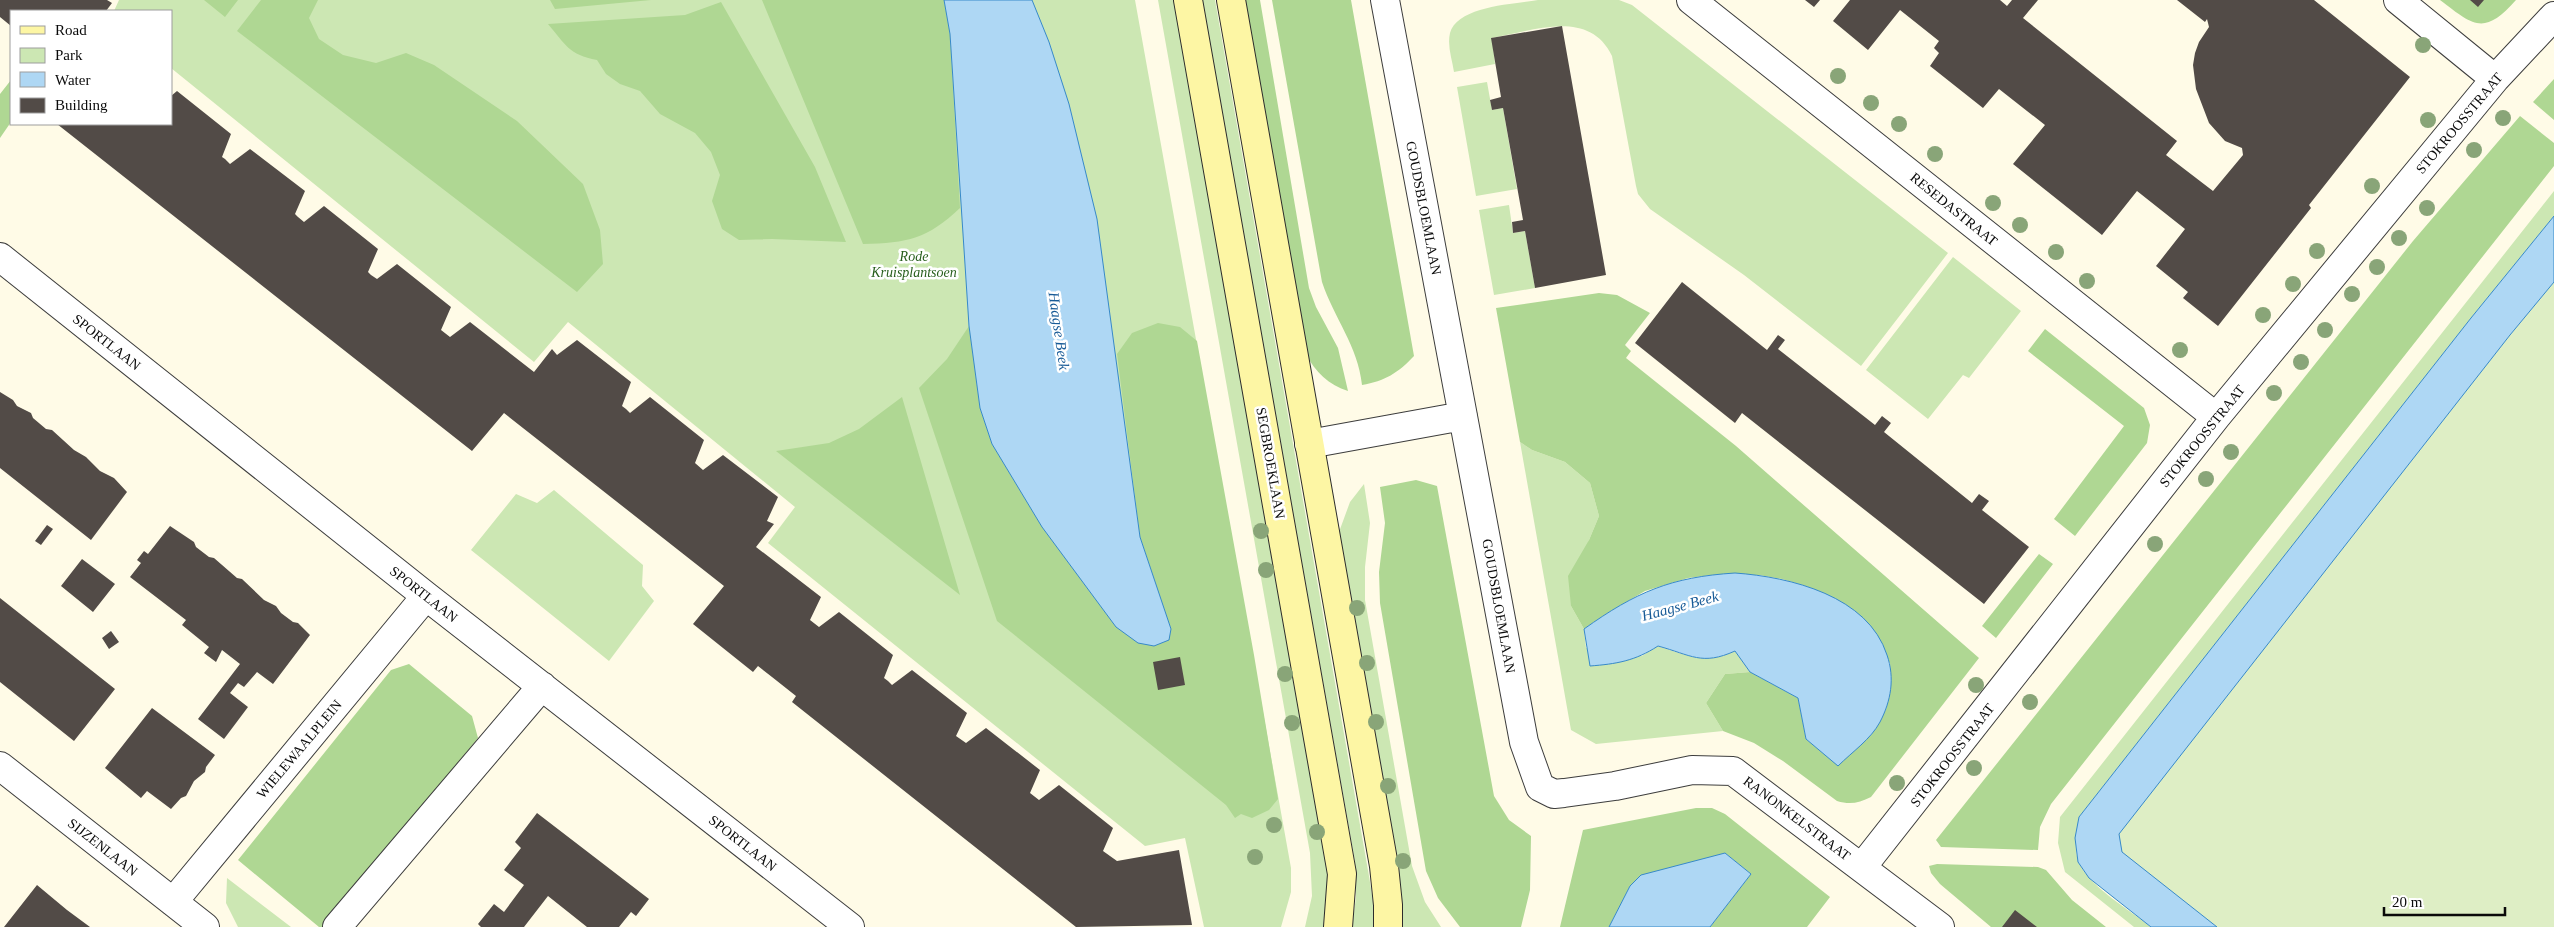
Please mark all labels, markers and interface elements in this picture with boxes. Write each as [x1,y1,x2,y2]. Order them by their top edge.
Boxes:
legend [10,10,172,125]
text: Road [55,22,87,38]
text: Park [55,47,83,63]
street label: STOKROOSSTRAAT [2413,70,2506,177]
text: Water [55,72,90,88]
text: Building [55,97,108,113]
street label: GOUDSBLOEMLAAN [1403,140,1444,276]
street label: RESEDASTRAAT [1907,170,2000,249]
park label: Rode Kruisplantsoen [870,249,957,280]
water label: Haagse Beek [1045,290,1072,371]
street label: SPORTLAAN [70,311,143,373]
street label: STOKROOSSTRAAT [2157,382,2248,490]
street label: SEGBROEKLAAN [1253,406,1288,520]
street label: GOUDSBLOEMLAAN [1479,538,1518,674]
street label: SPORTLAAN [387,563,460,625]
water label: Haagse Beek [1639,588,1720,624]
street label: WIELEWAALPLEIN [254,697,345,801]
street label: STOKROOSSTRAAT [1908,700,1998,810]
street label: RANONKELSTRAAT [1740,773,1853,864]
street label: SPORTLAAN [706,812,779,874]
street label: SIJZENLAAN [65,816,140,879]
scale bar [2384,884,2505,916]
text: 20 m [2392,894,2423,910]

